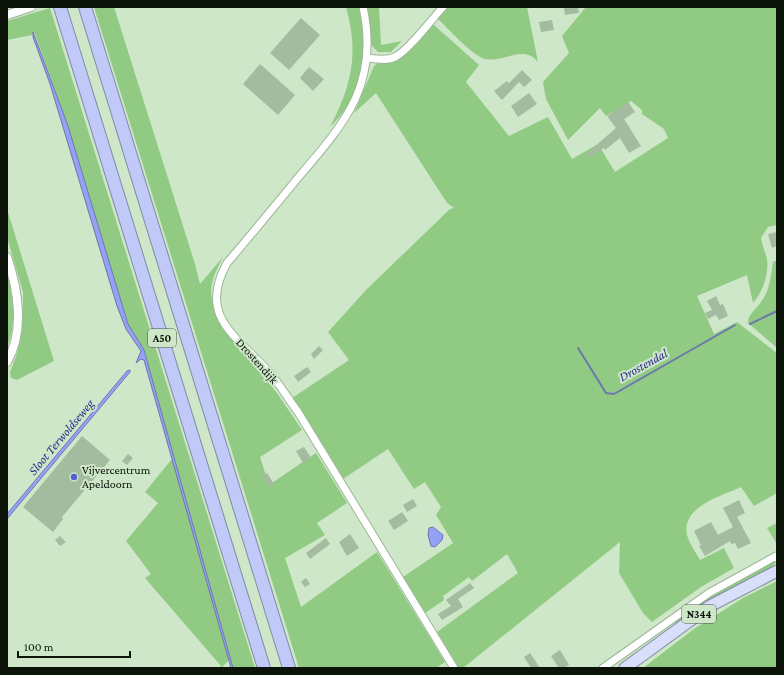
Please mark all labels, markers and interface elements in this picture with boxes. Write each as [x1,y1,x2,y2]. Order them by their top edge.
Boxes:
road number: A50 [148,329,176,347]
street label: Drostendijk [233,335,281,387]
water label: Drostendal [616,345,671,384]
water label: Sloot Terwoldseweg [25,395,98,478]
place label: Vijvercentrum Apeldoorn [82,463,151,491]
marker: Vijvercentrum Apeldoorn [69,472,79,482]
road number: N344 [682,605,716,623]
scale bar [18,633,130,659]
text: 100 m [24,640,54,654]

